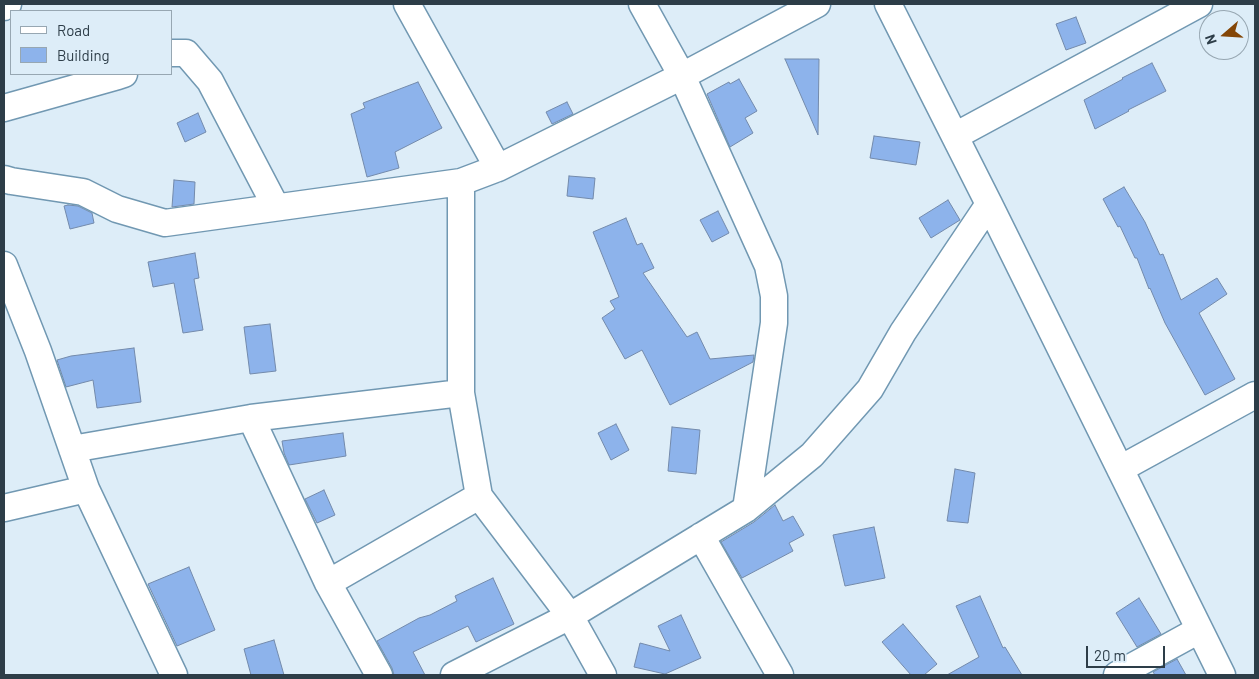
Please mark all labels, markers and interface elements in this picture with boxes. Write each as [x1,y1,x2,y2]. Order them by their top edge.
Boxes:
legend [10,10,172,75]
north arrow [1199,10,1249,60]
text: Road [57,21,90,39]
text: N [1201,33,1220,47]
text: Building [57,46,110,64]
scale bar [1089,636,1168,668]
text: 20 m [1094,646,1126,664]

